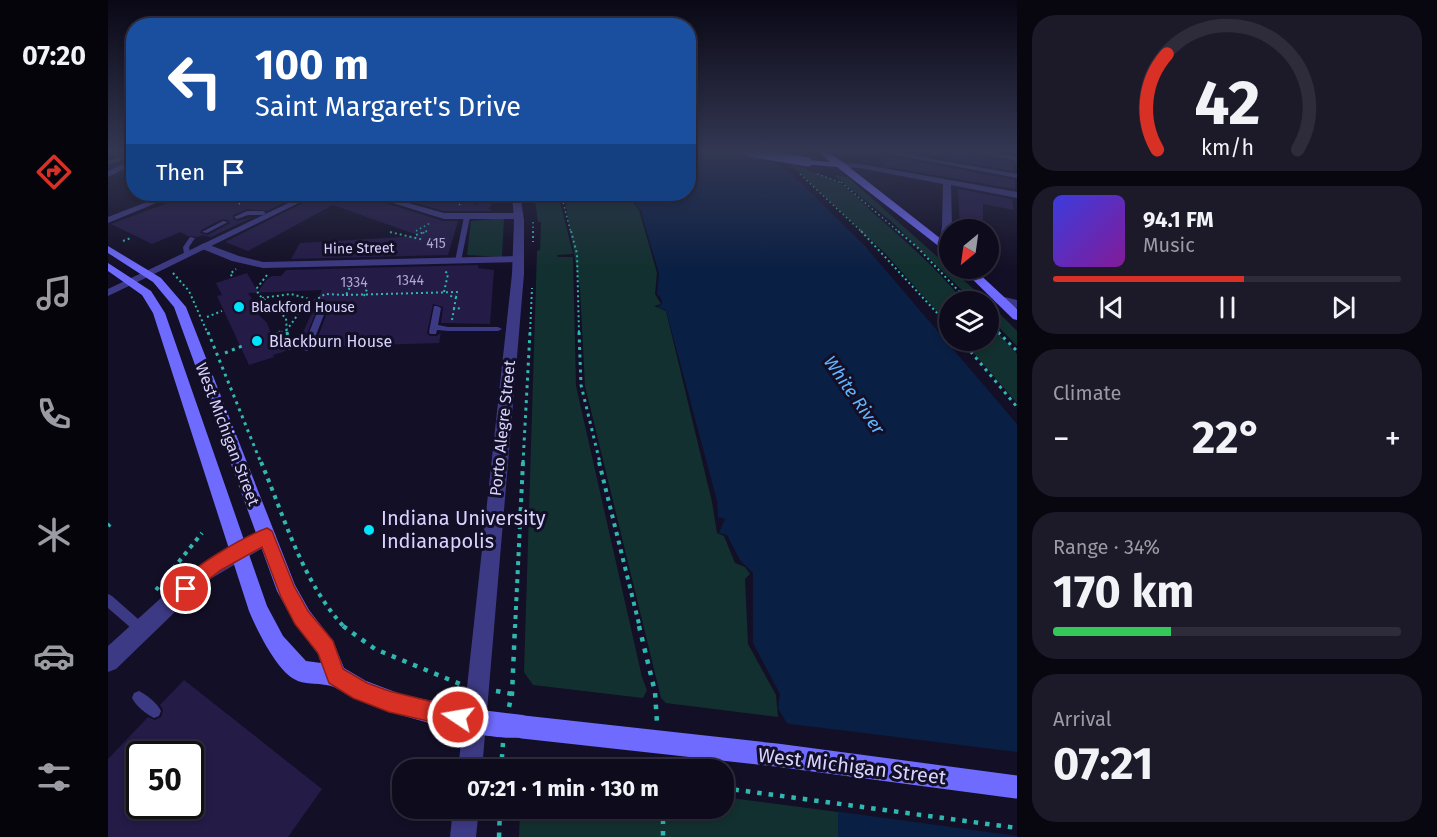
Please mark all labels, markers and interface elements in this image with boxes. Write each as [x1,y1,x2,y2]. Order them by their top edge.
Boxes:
text: 07:20 [22,40,86,72]
text: 100 m [255,40,369,90]
icon: left [156,42,234,120]
text: 42 [1194,66,1260,141]
text: Saint Margaret's Drive [255,91,521,123]
text: km/h [1200,135,1254,161]
icon: directions [33,151,75,193]
icon: arrive [217,156,250,189]
text: Then [156,159,205,186]
text: 94.1 FM [1143,206,1213,233]
north arrow [939,219,999,279]
map controls [939,219,999,351]
text: Music [1143,233,1195,257]
house number: 415 [426,235,446,252]
street label: Hine Street [323,239,396,258]
icon: music [33,272,75,314]
house number: 1344 [396,272,424,289]
house number: 1334 [340,274,368,291]
button: layers [939,291,999,351]
icon: previous [1095,291,1128,324]
icon: pause [1211,291,1244,324]
icon: next [1327,291,1360,324]
place label: Blackford House [251,299,355,316]
marker: Blackford House [232,300,246,314]
place label: Blackburn House [269,332,392,351]
marker: Blackburn House [250,334,264,348]
water label: White River [819,351,890,439]
street label: Porto Alegre Street [486,359,519,497]
street label: West Michigan Street [192,360,264,509]
text: Climate [1053,381,1121,405]
icon: phone [33,393,75,435]
text: 22° [1192,411,1262,465]
text: − [1053,419,1070,459]
text: + [1385,419,1401,459]
place label: Indiana University Indianapolis [381,506,546,553]
icon: climate [33,514,75,556]
marker: Indiana University Indianapolis [362,523,376,537]
text: Range · 34% [1053,535,1160,559]
pin [160,563,211,614]
text: 170 km [1053,565,1194,619]
icon: arrive [169,572,202,605]
icon: car [33,635,75,677]
position arrow [426,685,490,749]
text: Arrival [1053,707,1112,731]
text: 07:21 [1053,737,1153,791]
speed limit sign: 50 [126,741,204,819]
street label: West Michigan Street [757,743,948,790]
icon: filters [33,756,75,798]
text: 07:21 · 1 min · 130 m [467,775,659,802]

